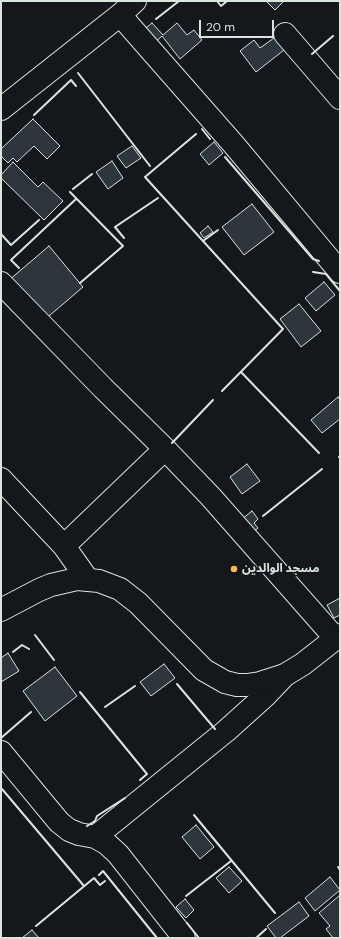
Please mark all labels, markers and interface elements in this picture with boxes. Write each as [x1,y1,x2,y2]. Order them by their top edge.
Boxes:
scale bar [201,12,276,38]
text: 20 m [206,19,235,35]
place label: مسجد الوالدين [242,562,320,576]
marker: مسجد الوالدين [229,564,239,574]

